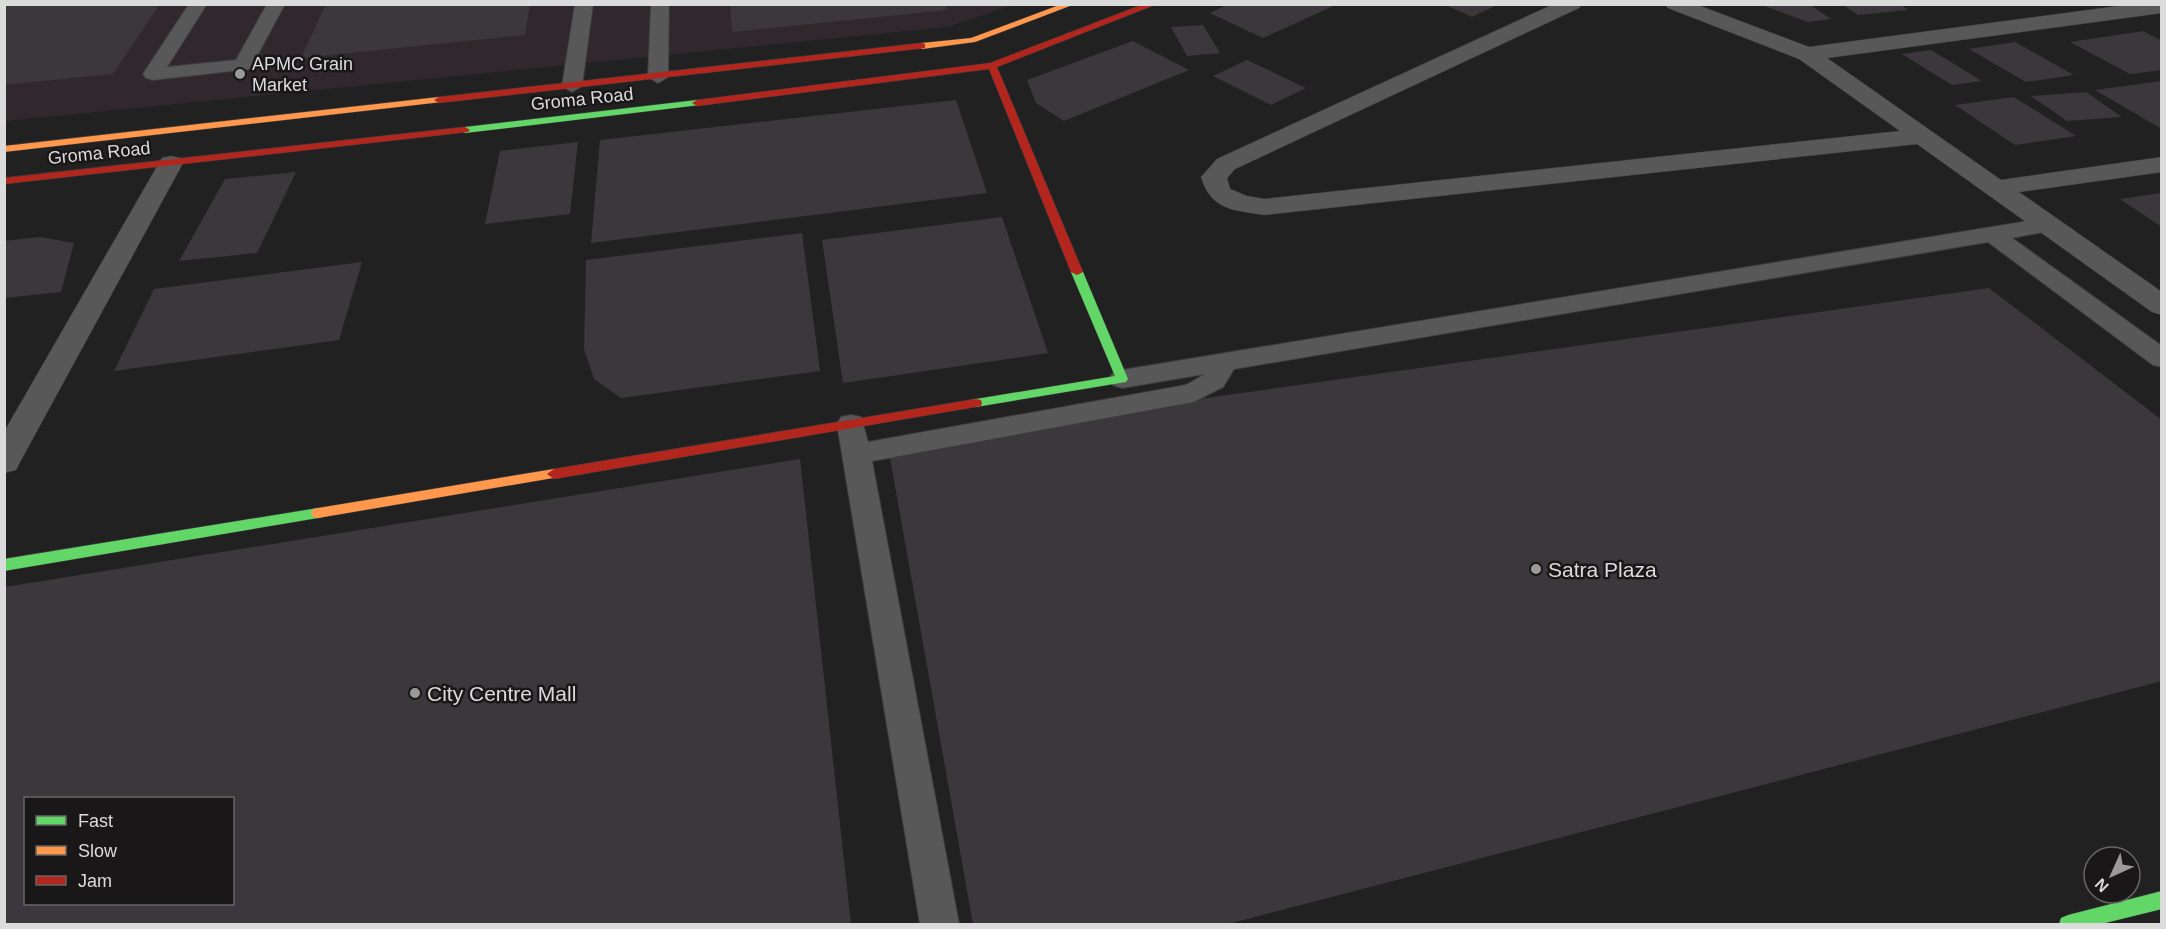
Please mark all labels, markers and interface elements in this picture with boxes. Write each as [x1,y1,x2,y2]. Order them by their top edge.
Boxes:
place label: APMC Grain Market [252,54,353,95]
marker: APMC Grain Market [233,67,247,81]
street label: Groma Road [530,84,634,114]
street label: Groma Road [47,138,151,168]
place label: Satra Plaza [1548,558,1657,581]
marker: Satra Plaza [1529,562,1543,576]
place label: City Centre Mall [427,682,576,705]
marker: City Centre Mall [408,686,422,700]
legend [24,797,234,905]
text: Fast [78,811,113,831]
text: Slow [78,841,118,861]
north arrow [2082,845,2142,905]
text: Jam [78,871,112,891]
text: N [2092,875,2112,895]

